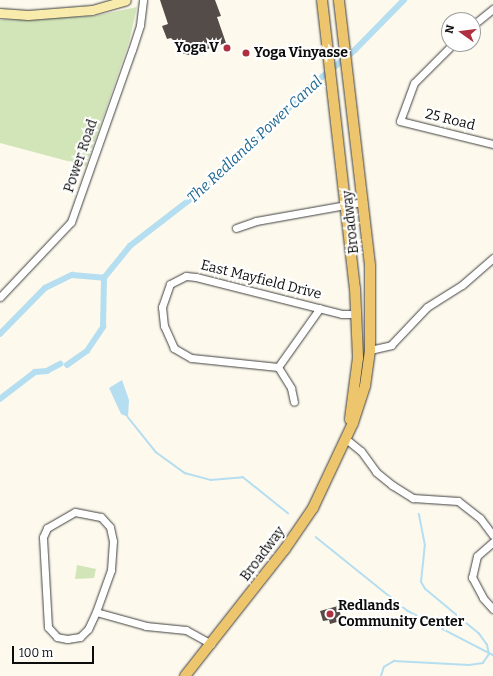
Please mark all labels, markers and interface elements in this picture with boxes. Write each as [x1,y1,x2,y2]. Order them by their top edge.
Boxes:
north arrow [441,12,481,52]
text: N [443,24,457,35]
place label: Yoga V [175,40,219,56]
marker: Yoga V [222,43,232,53]
place label: Yoga Vinyasse [254,45,348,61]
marker: Yoga Vinyasse [241,48,251,58]
water label: The Redlands Power Canal [184,73,326,207]
street label: 25 Road [423,106,477,134]
street label: Power Road [61,117,101,195]
street label: Broadway [339,189,363,255]
street label: East Mayfield Drive [199,257,323,303]
street label: Broadway [237,523,289,585]
place label: Redlands Community Center [338,598,464,630]
marker: Redlands Community Center [325,609,335,619]
scale bar [14,638,96,664]
text: 100 m [19,646,53,660]

